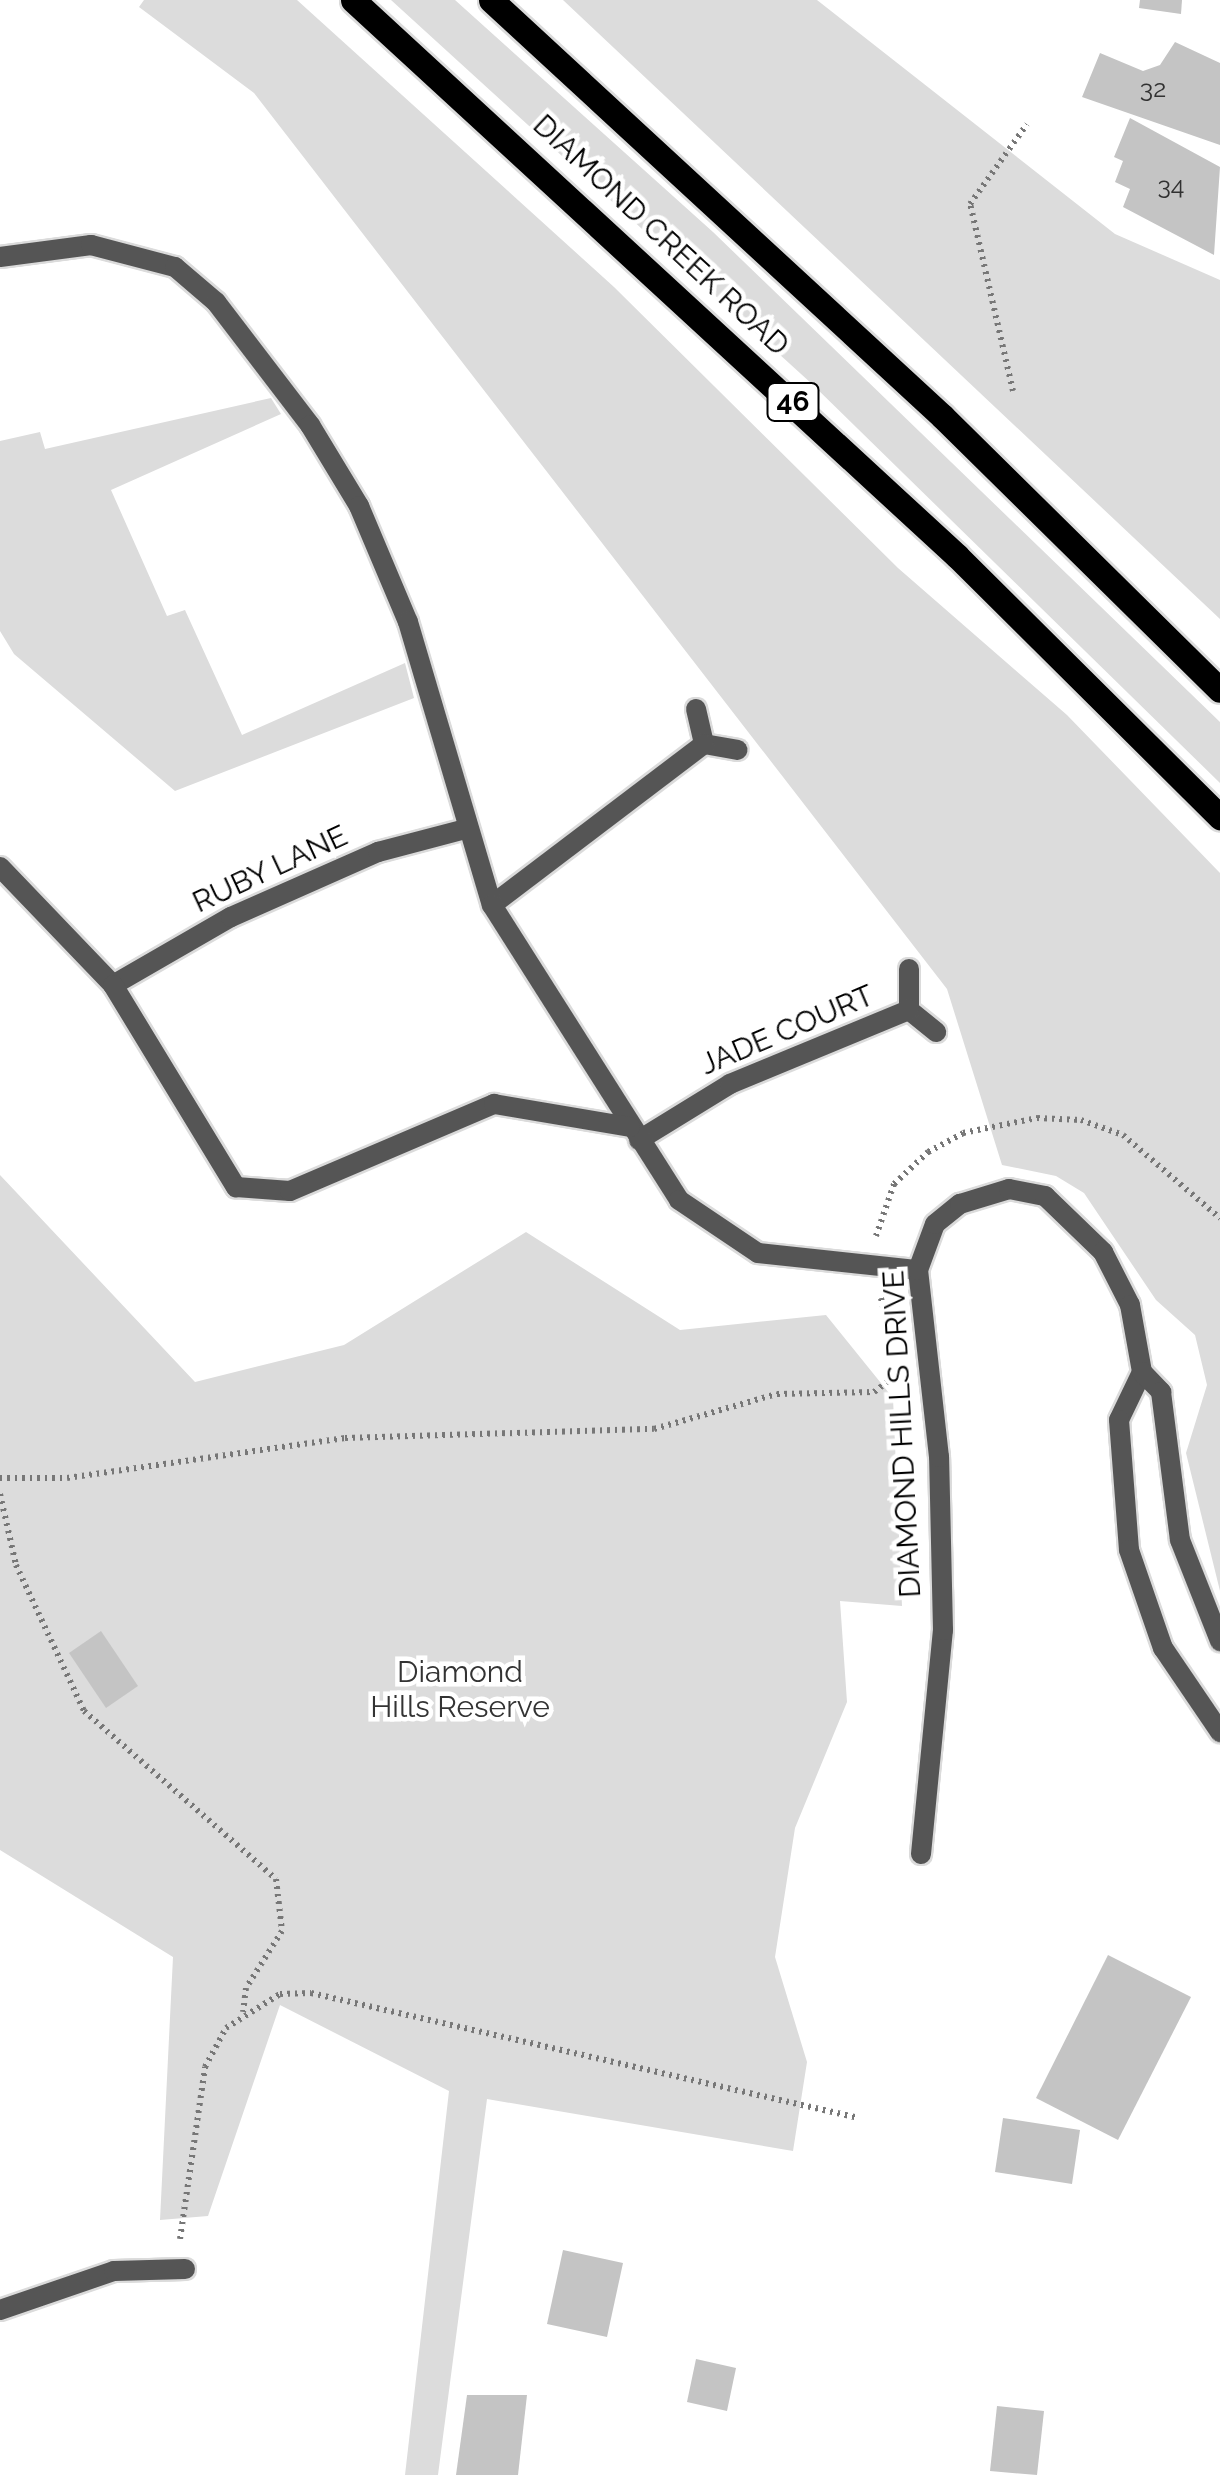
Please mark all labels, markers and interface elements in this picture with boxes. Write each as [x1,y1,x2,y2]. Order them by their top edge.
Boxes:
house number: 32 [1140,73,1166,103]
street label: DIAMOND CREEK ROAD [525,107,797,363]
house number: 34 [1158,170,1184,200]
road number: 46 [766,379,820,425]
street label: RUBY LANE [186,817,354,921]
street label: JADE COURT [695,977,879,1083]
street label: DIAMOND HILLS DRIVE [875,1269,929,1599]
park label: Diamond Hills Reserve [370,1654,550,1724]

